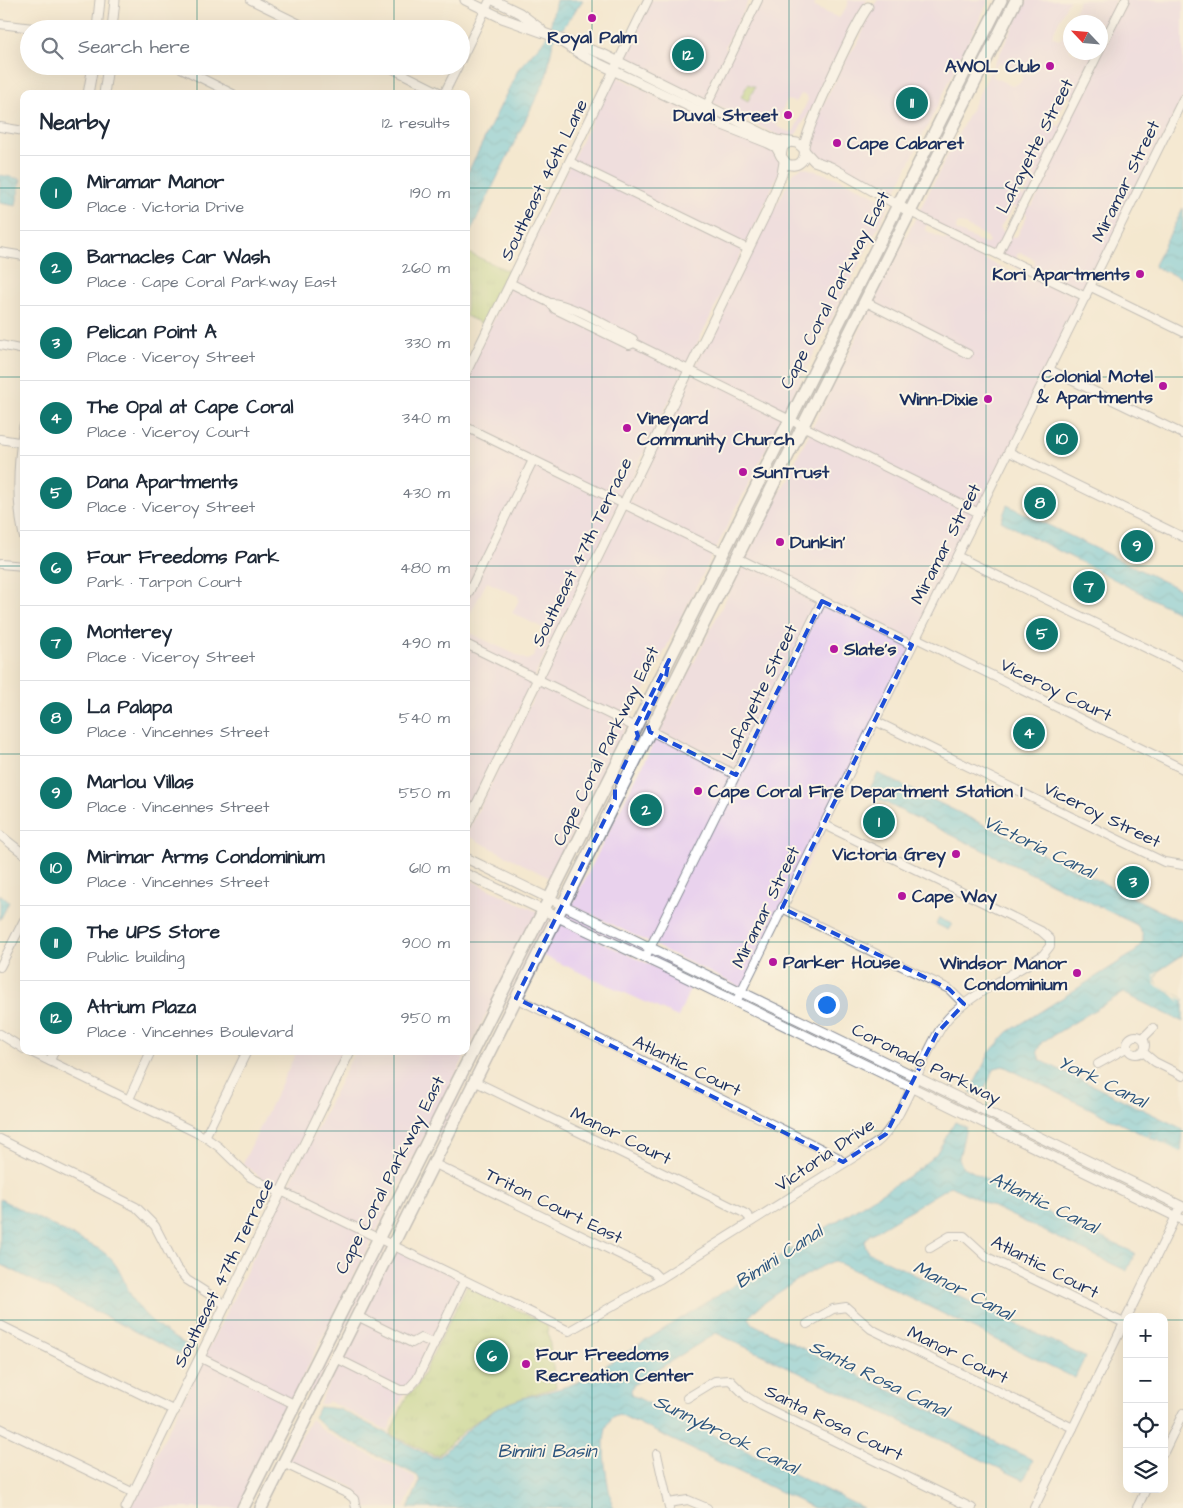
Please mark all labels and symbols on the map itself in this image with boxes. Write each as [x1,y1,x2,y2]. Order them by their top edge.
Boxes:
marker: Royal Palm [586,12,598,24]
north arrow [1063,15,1108,60]
place label: Royal Palm [547,25,638,51]
pin: 12 [672,36,704,74]
place label: AWOL Club [945,54,1041,79]
marker: AWOL Club [1044,60,1056,72]
street label: Lafayette Street [990,74,1081,218]
pin: 11 [896,84,928,122]
street label: Southeast 46th Lane [494,95,594,265]
place label: Duval Street [673,103,779,128]
marker: Duval Street [782,109,794,121]
street label: Miramar Street [1086,115,1167,246]
place label: Cape Cabaret [847,131,965,156]
marker: Cape Cabaret [831,137,843,149]
street label: Cape Coral Parkway East [774,186,897,394]
place label: Kori Apartments [992,262,1130,287]
marker: Kori Apartments [1134,268,1146,280]
place label: Colonial Motel & Apartments [1036,364,1153,410]
marker: Colonial Motel & Apartments [1157,380,1169,392]
place label: Winn-Dixie [898,387,978,412]
marker: Winn-Dixie [982,393,994,405]
place label: Vineyard Community Church [636,406,795,453]
pin: 10 [1046,420,1078,458]
marker: Vineyard Community Church [621,422,633,434]
street label: Southeast 47th Terrace [525,453,639,651]
place label: SunTrust [752,460,830,485]
marker: SunTrust [737,466,749,478]
street label: Miramar Street [905,479,988,609]
pin: 8 [1024,484,1056,522]
pin: 9 [1121,527,1153,565]
place label: Dunkin' [790,530,846,555]
marker: Dunkin' [774,536,786,548]
pin: 7 [1073,568,1105,606]
pin: 5 [1026,615,1058,653]
street label: Lafayette Street [716,619,805,764]
place label: Slate's [843,637,897,662]
street label: Cape Coral Parkway East [547,641,667,851]
marker: Slate's [828,643,840,655]
street label: Viceroy Court [995,652,1117,729]
pin: 4 [1013,714,1045,752]
street label: Viceroy Street [1039,776,1166,855]
place label: Cape Coral Fire Department Station 1 [708,779,1023,804]
marker: Cape Coral Fire Department Station 1 [692,785,704,797]
pin: 2 [630,791,662,829]
pin: 1 [863,803,895,841]
water label: Victoria Canal [979,808,1102,887]
street label: Miramar Street [726,841,807,972]
place label: Victoria Grey [831,842,946,868]
marker: Victoria Grey [950,848,962,860]
pin: 3 [1117,863,1149,901]
place label: Cape Way [912,884,997,910]
marker: Cape Way [896,890,908,902]
place label: Parker House [783,950,901,975]
place label: Windsor Manor Condominium [939,951,1068,997]
marker: Parker House [767,956,779,968]
marker: Windsor Manor Condominium [1071,967,1083,979]
your location [814,992,840,1018]
street label: Coronado Parkway [847,1017,1005,1112]
street label: Atlantic Court [629,1029,746,1103]
water label: York Canal [1053,1049,1154,1116]
street label: Cape Coral Parkway East [329,1071,452,1279]
street label: Manor Court [566,1101,676,1172]
street label: Victoria Drive [770,1112,880,1198]
street label: Triton Court East [481,1162,628,1250]
water label: Atlantic Canal [985,1165,1105,1242]
street label: Southeast 47th Terrace [167,1174,281,1372]
water label: Bimini Canal [730,1217,831,1295]
street label: Atlantic Court [987,1229,1104,1305]
water label: Manor Canal [908,1254,1020,1329]
street label: Manor Court [903,1320,1013,1391]
water label: Santa Rosa Canal [804,1333,956,1426]
pin: 6 [476,1337,508,1375]
place label: Four Freedoms Recreation Center [536,1342,694,1388]
marker: Four Freedoms Recreation Center [520,1358,532,1370]
street label: Santa Rosa Court [761,1379,908,1468]
water label: Sunnybrook Canal [649,1388,806,1483]
water label: Bimini Basin [497,1438,598,1465]

